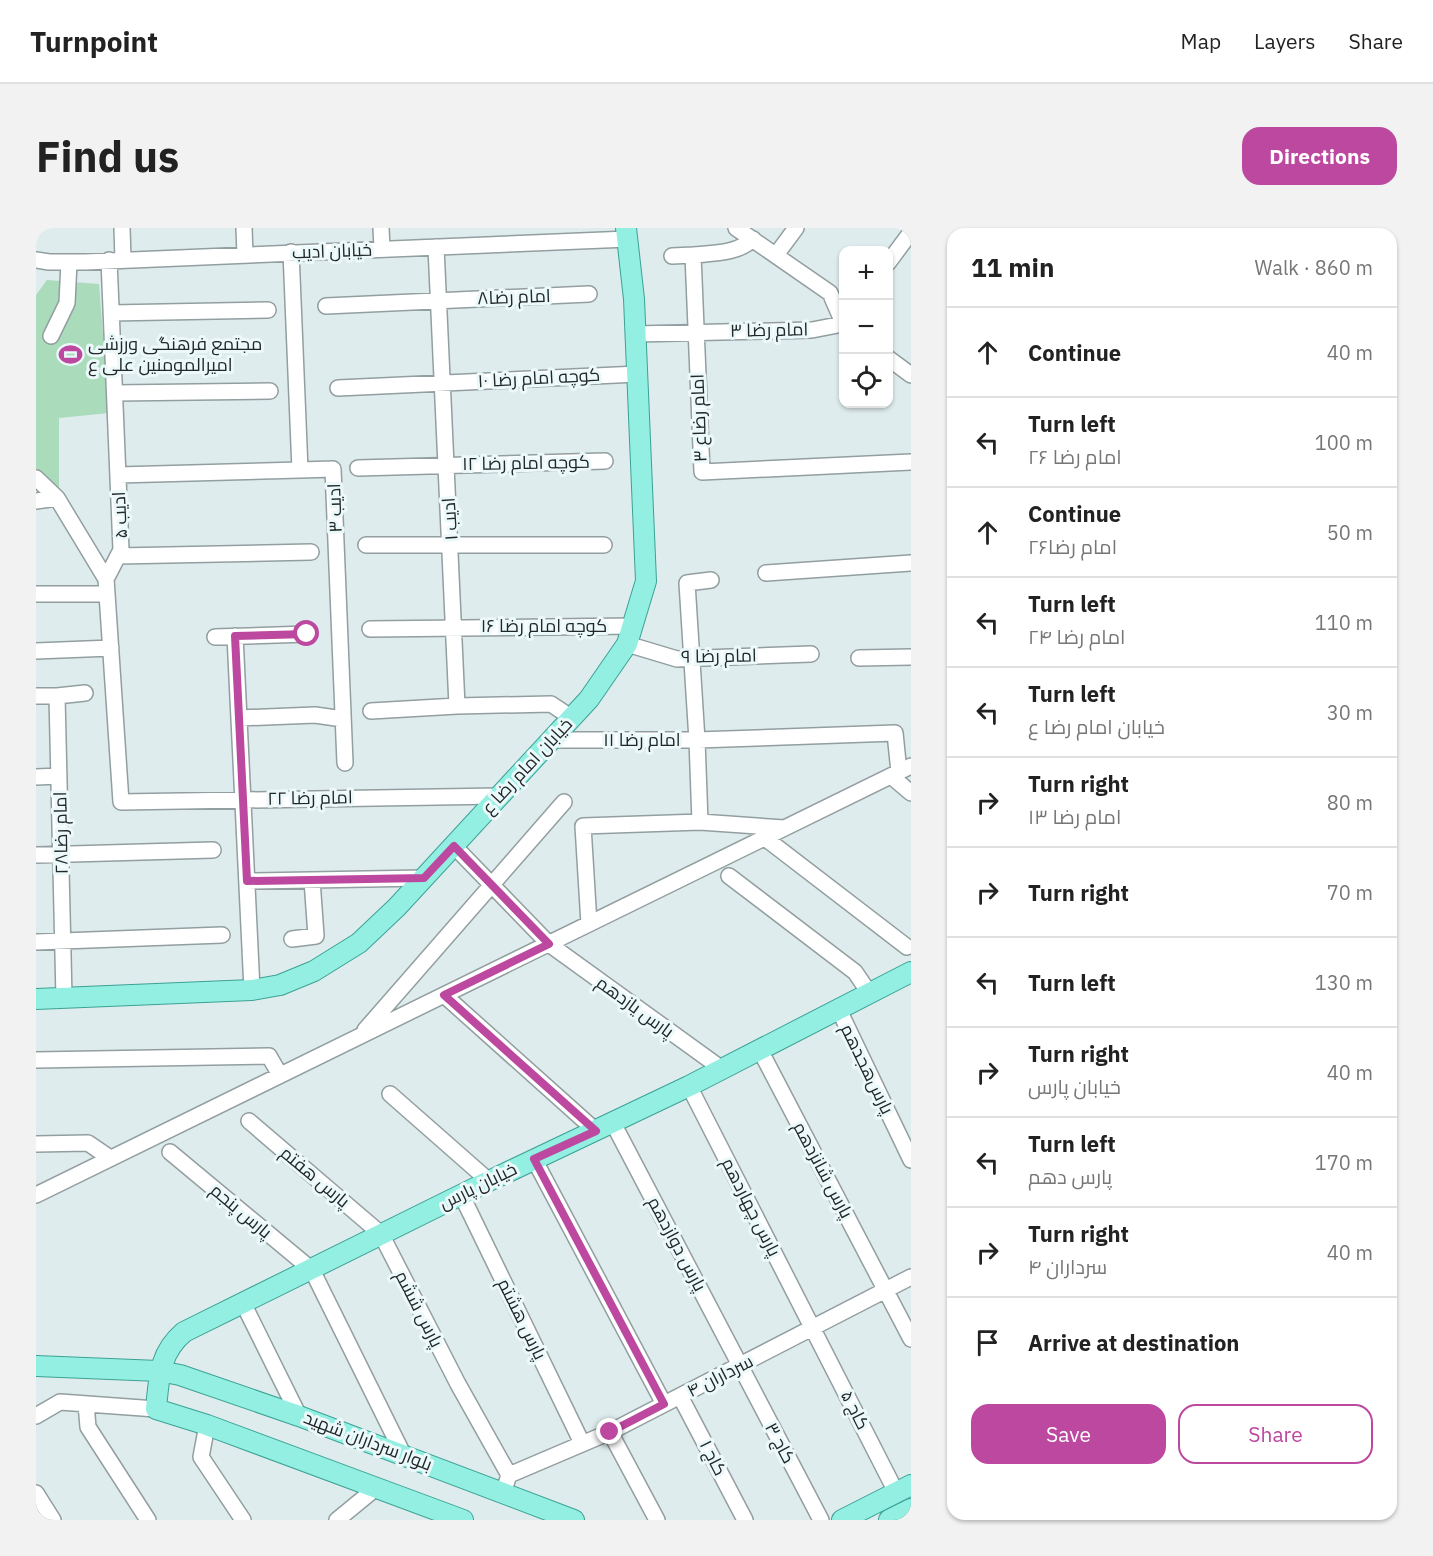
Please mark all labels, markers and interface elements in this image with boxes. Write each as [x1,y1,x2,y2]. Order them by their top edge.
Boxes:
text: Turnpoint [30,23,158,60]
text: Map [1181,27,1221,55]
text: Layers [1254,27,1316,55]
text: Share [1349,27,1403,55]
button: Directions [1242,127,1397,185]
text: Find us [36,129,179,184]
street label: خیابان ادیب [292,238,372,263]
map controls [839,246,893,408]
button: + [839,246,893,300]
text: 11 min [971,250,1055,284]
text: Walk · 860 m [1255,254,1373,281]
street label: امام رضا۸ [477,284,551,310]
button: − [839,300,893,354]
street label: امام رضا ۳ [730,317,808,343]
place label: مجتمع فرهنگی ورزشی امیرالمومنین علی ‌ع [88,332,262,377]
icon: ahead [971,336,1004,369]
text: Continue [1028,338,1121,367]
text: 40 m [1327,339,1373,366]
sports icon: مجتمع فرهنگی ورزشی امیرالمومنین علی ‌ع [57,341,83,367]
button: locate [839,354,893,408]
street label: کوچه امام رضا ۱۰ [477,363,601,393]
street label: امام رضا‌ع ۳ [685,373,713,463]
text: Turn left [1028,409,1116,438]
icon: left [971,426,1004,459]
text: 100 m [1315,429,1373,456]
text: امام رضا ۲۶ [1028,443,1122,470]
street label: کوچه امام رضا ۱۲ [462,450,590,476]
street label: ادیب ۳ [322,483,347,533]
street label: ادیب ۵ [107,491,132,539]
street label: ادیب ۱ [437,497,462,541]
text: Continue [1028,499,1121,528]
icon: ahead [971,516,1004,549]
text: 50 m [1327,519,1373,546]
text: امام رضا۲۶ [1028,533,1117,560]
text: Turn left [1028,589,1116,618]
icon: left [971,606,1004,639]
text: 110 m [1315,609,1373,636]
street label: کوچه امام رضا ۱۶ [481,614,607,638]
route start [293,620,319,646]
text: امام رضا ۲۴ [1028,623,1125,650]
street label: امام رضا ۹ [681,643,757,669]
text: Turn left [1028,679,1116,708]
icon: left [971,696,1004,729]
text: 30 m [1327,699,1373,726]
street label: خیابان امام رضا ع [476,713,578,819]
text: خیابان امام رضا ع [1028,713,1165,740]
street label: امام رضا ۱۱ [603,728,681,752]
text: Turn right [1028,769,1129,798]
street label: امام رضا ۲۲ [267,785,353,811]
icon: right [971,786,1004,819]
text: 80 m [1327,789,1373,816]
street label: امام رضا۲۸ [48,791,74,875]
text: امام رضا ۱۳ [1028,803,1121,830]
icon: right [971,876,1004,909]
text: Turn right [1028,878,1129,907]
text: 70 m [1327,879,1373,906]
icon: left [971,966,1004,999]
text: Turn left [1028,968,1116,997]
text: 130 m [1315,969,1373,996]
street label: پارس‌‌ یازدهم [591,971,679,1043]
street label: پارس‌‌هجدهم [835,1020,899,1118]
text: Turn right [1028,1039,1129,1068]
icon: right [971,1056,1004,1089]
text: 40 m [1327,1059,1373,1086]
text: خیابان پارس [1028,1073,1121,1100]
street label: پارس‌‌ شانزدهم [787,1117,859,1223]
text: Turn left [1028,1129,1116,1158]
street label: پارس‌‌ هفتم [275,1141,355,1213]
icon: left [971,1146,1004,1179]
text: 170 m [1315,1149,1373,1176]
street label: پارس‌‌ چهاردهم [716,1154,786,1261]
street label: خیابان پارس [435,1157,521,1215]
text: پارس‌‌ دهم [1028,1163,1112,1190]
street label: پارس‌‌ پنجم [205,1178,277,1244]
street label: پارس‌‌ دوازدهم [642,1193,712,1296]
text: Turn right [1028,1219,1129,1248]
icon: right [971,1236,1004,1269]
text: 40 m [1327,1239,1373,1266]
text: سرداران ۴ [1028,1253,1107,1280]
street label: پارس‌‌ ششم [389,1267,449,1352]
street label: پارس‌‌ هشتم [492,1274,552,1364]
icon: arrive [971,1326,1004,1359]
text: Arrive at destination [1028,1328,1239,1357]
street label: سرداران ۴ [683,1349,757,1402]
street label: کاج ۵ [835,1386,875,1434]
button: Save [971,1404,1166,1464]
button: Share [1178,1404,1373,1464]
street label: بلوار سرداران شهید [301,1406,436,1476]
route end [596,1418,622,1444]
street label: کاج ۳ [759,1418,801,1468]
street label: کاج ۱ [694,1436,732,1480]

